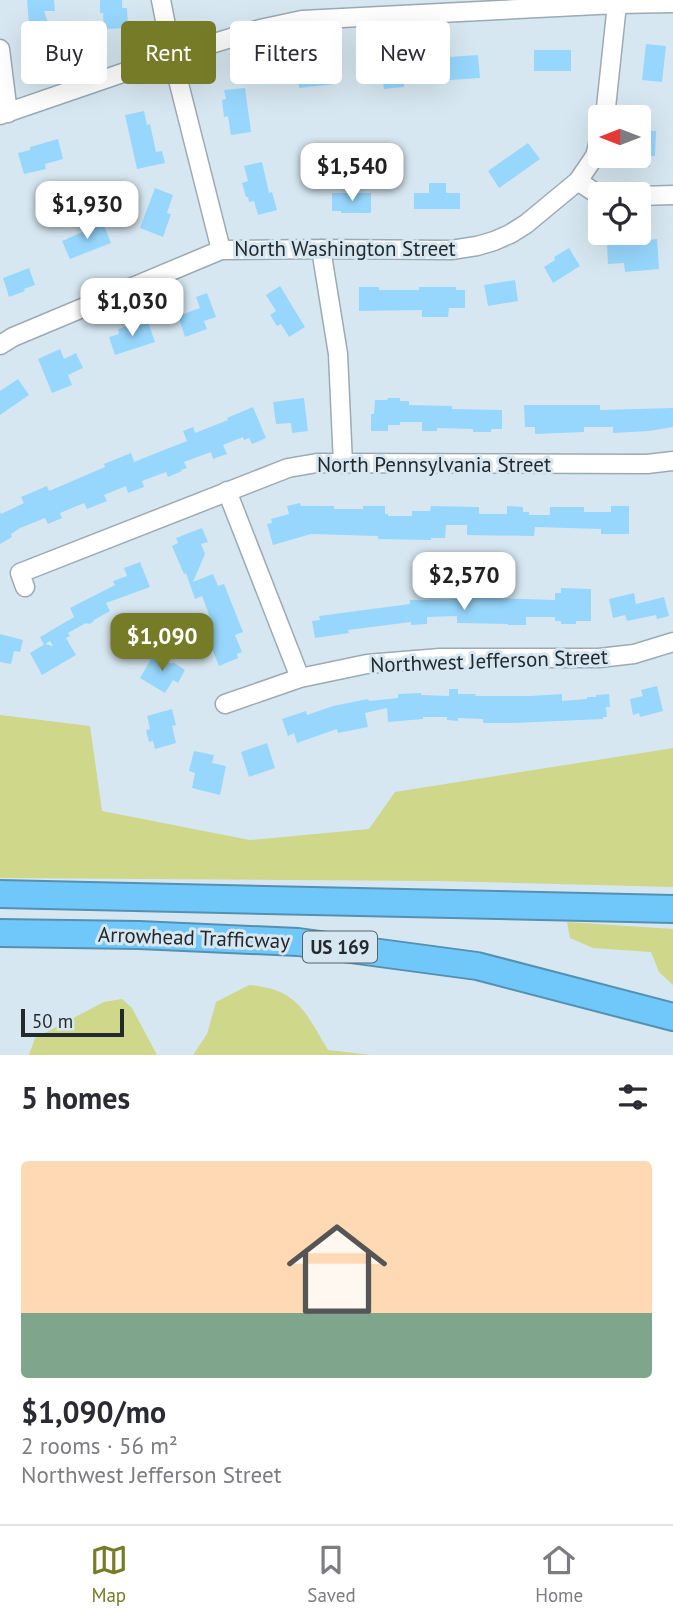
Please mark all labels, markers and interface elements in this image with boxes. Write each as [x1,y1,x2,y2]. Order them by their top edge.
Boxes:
chip: Buy [21,21,107,84]
chip: Rent [121,21,216,84]
chip: Filters [230,21,342,84]
chip: New [356,21,450,84]
north arrow [588,105,651,168]
map controls [588,105,651,245]
pin: $1,540 [295,144,409,203]
text: $1,540 [316,151,388,180]
pin: $1,930 [30,182,144,241]
button: locate [588,182,651,245]
text: $1,930 [51,189,123,218]
street label: North Washington Street [234,235,456,262]
pin: $1,030 [75,278,189,338]
text: $1,030 [96,286,168,315]
street label: North Pennsylvania Street [317,451,551,478]
pin: $2,570 [407,552,521,612]
text: $2,570 [428,560,500,589]
pin: $1,090 [105,614,219,673]
text: $1,090 [126,621,198,650]
street label: Northwest Jefferson Street [370,643,608,678]
street label: Arrowhead Trafficway [98,921,291,954]
road number: US 169 [303,931,377,962]
scale bar [21,1006,124,1038]
text: 50 m [32,1009,73,1033]
text: 5 homes [21,1078,130,1117]
icon: filters [614,1078,652,1116]
icon: home [274,1206,400,1332]
text: $1,090/mo [21,1392,166,1431]
text: 2 rooms · 56 m² [21,1431,178,1460]
text: Northwest Jefferson Street [21,1460,281,1489]
tab: Map [90,1541,128,1607]
tab: Saved [307,1541,356,1607]
tab: Home [535,1541,583,1607]

